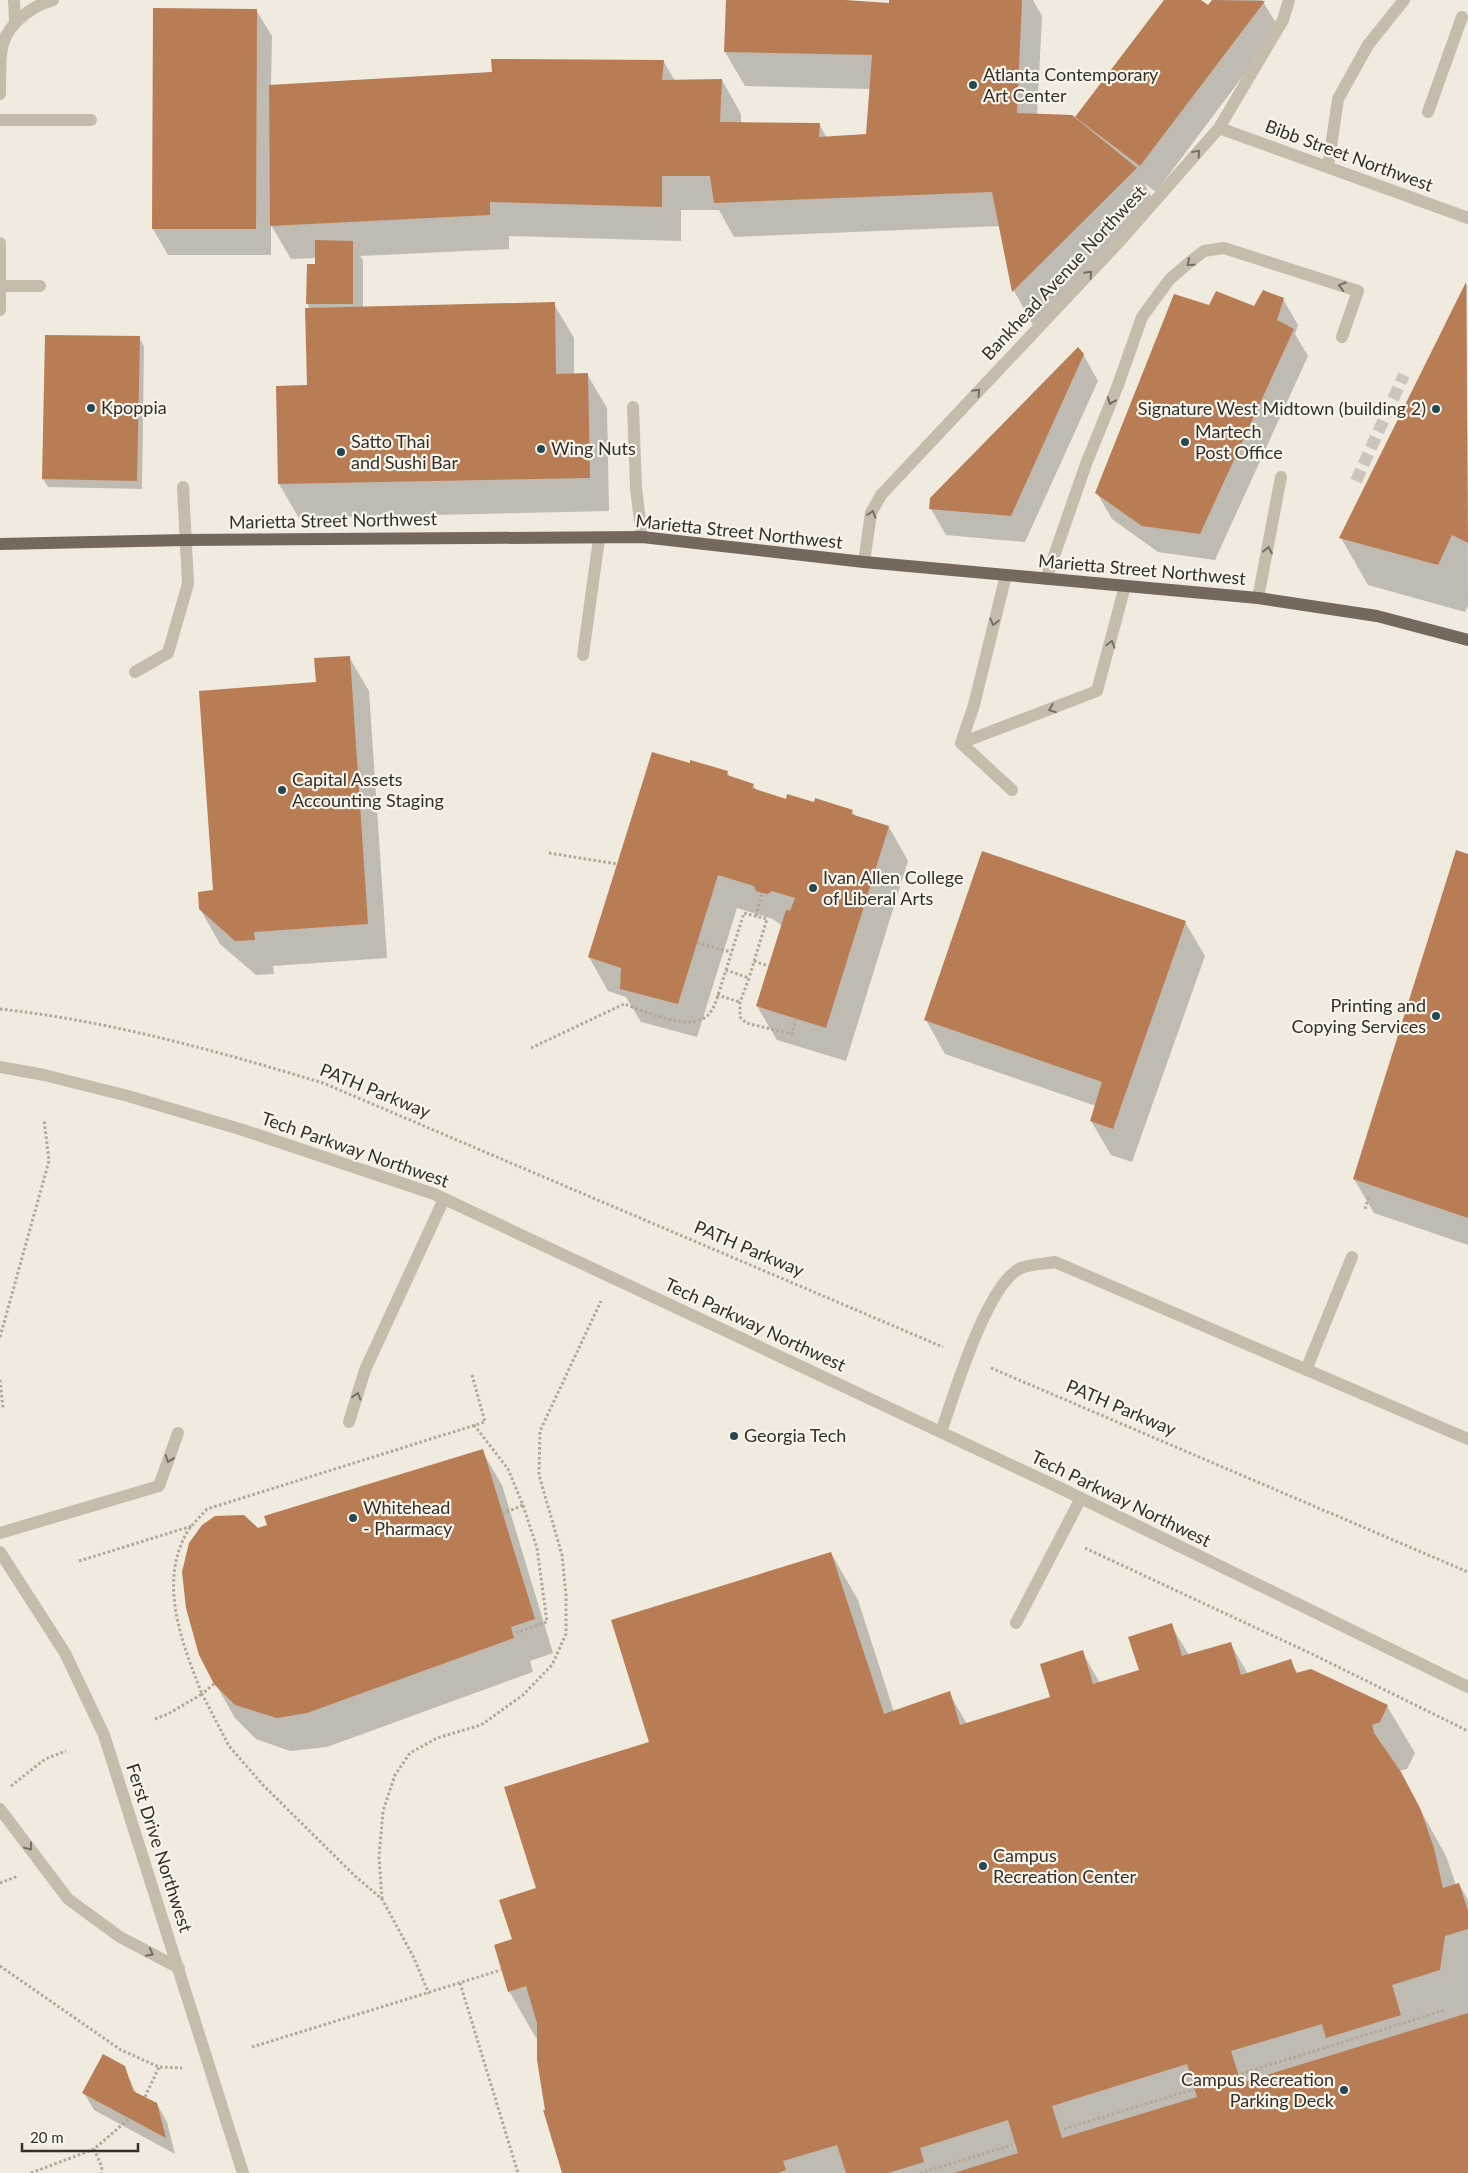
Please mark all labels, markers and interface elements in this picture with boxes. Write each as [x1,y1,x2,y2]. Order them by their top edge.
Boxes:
place label: Atlanta Contemporary Art Center [983,63,1159,106]
marker: Atlanta Contemporary Art Center [967,79,979,91]
street label: Bibb Street Northwest [1262,114,1437,196]
one-way arrow [1192,149,1201,158]
street label: Bankhead Avenue Northwest [977,180,1150,364]
one-way arrow [1186,257,1195,266]
one-way arrow [1083,270,1092,279]
one-way arrow [1339,281,1347,291]
one-way arrow [971,389,980,398]
place label: Kpoppia [101,396,167,418]
one-way arrow [1107,396,1118,405]
place label: Signature West Midtown (building 2) [1138,397,1426,419]
marker: Kpoppia [85,402,97,414]
marker: Signature West Midtown (building 2) [1430,403,1442,415]
place label: Martech Post Office [1195,420,1283,463]
place label: Satto Thai and Sushi Bar [351,430,459,473]
marker: Martech Post Office [1179,436,1191,448]
place label: Wing Nuts [551,437,636,459]
marker: Wing Nuts [535,443,547,455]
marker: Satto Thai and Sushi Bar [335,446,347,458]
street label: Marietta Street Northwest [229,507,438,533]
street label: Marietta Street Northwest [635,509,844,553]
one-way arrow [866,510,876,519]
one-way arrow [1262,545,1272,554]
street label: Marietta Street Northwest [1038,549,1247,589]
one-way arrow [989,618,1000,627]
one-way arrow [1105,640,1116,649]
one-way arrow [1048,702,1057,713]
place label: Capital Assets Accounting Staging [292,768,444,811]
marker: Capital Assets Accounting Staging [276,784,288,796]
place label: Ivan Allen College of Liberal Arts [823,866,963,909]
marker: Ivan Allen College of Liberal Arts [807,882,819,894]
place label: Printing and Copying Services [1291,994,1426,1037]
marker: Printing and Copying Services [1430,1010,1442,1022]
street label: PATH Parkway [317,1058,434,1122]
street label: Tech Parkway Northwest [259,1107,453,1192]
street label: PATH Parkway [691,1215,808,1281]
street label: Tech Parkway Northwest [662,1272,850,1376]
street label: PATH Parkway [1063,1374,1180,1440]
one-way arrow [352,1392,362,1400]
place label: Georgia Tech [744,1424,846,1446]
marker: Georgia Tech [728,1430,740,1442]
street label: Tech Parkway Northwest [1028,1445,1215,1551]
one-way arrow [165,1454,175,1463]
place label: Whitehead - Pharmacy [363,1496,453,1539]
marker: Whitehead - Pharmacy [347,1512,359,1524]
street label: Ferst Drive Northwest [122,1760,198,1935]
one-way arrow [24,1841,32,1850]
place label: Campus Recreation Center [993,1844,1136,1887]
marker: Campus Recreation Center [977,1860,989,1872]
one-way arrow [144,1947,153,1957]
place label: Campus Recreation Parking Deck [1181,2068,1335,2111]
marker: Campus Recreation Parking Deck [1338,2084,1350,2096]
scale bar [22,2120,139,2152]
text: 20 m [30,2128,64,2146]

